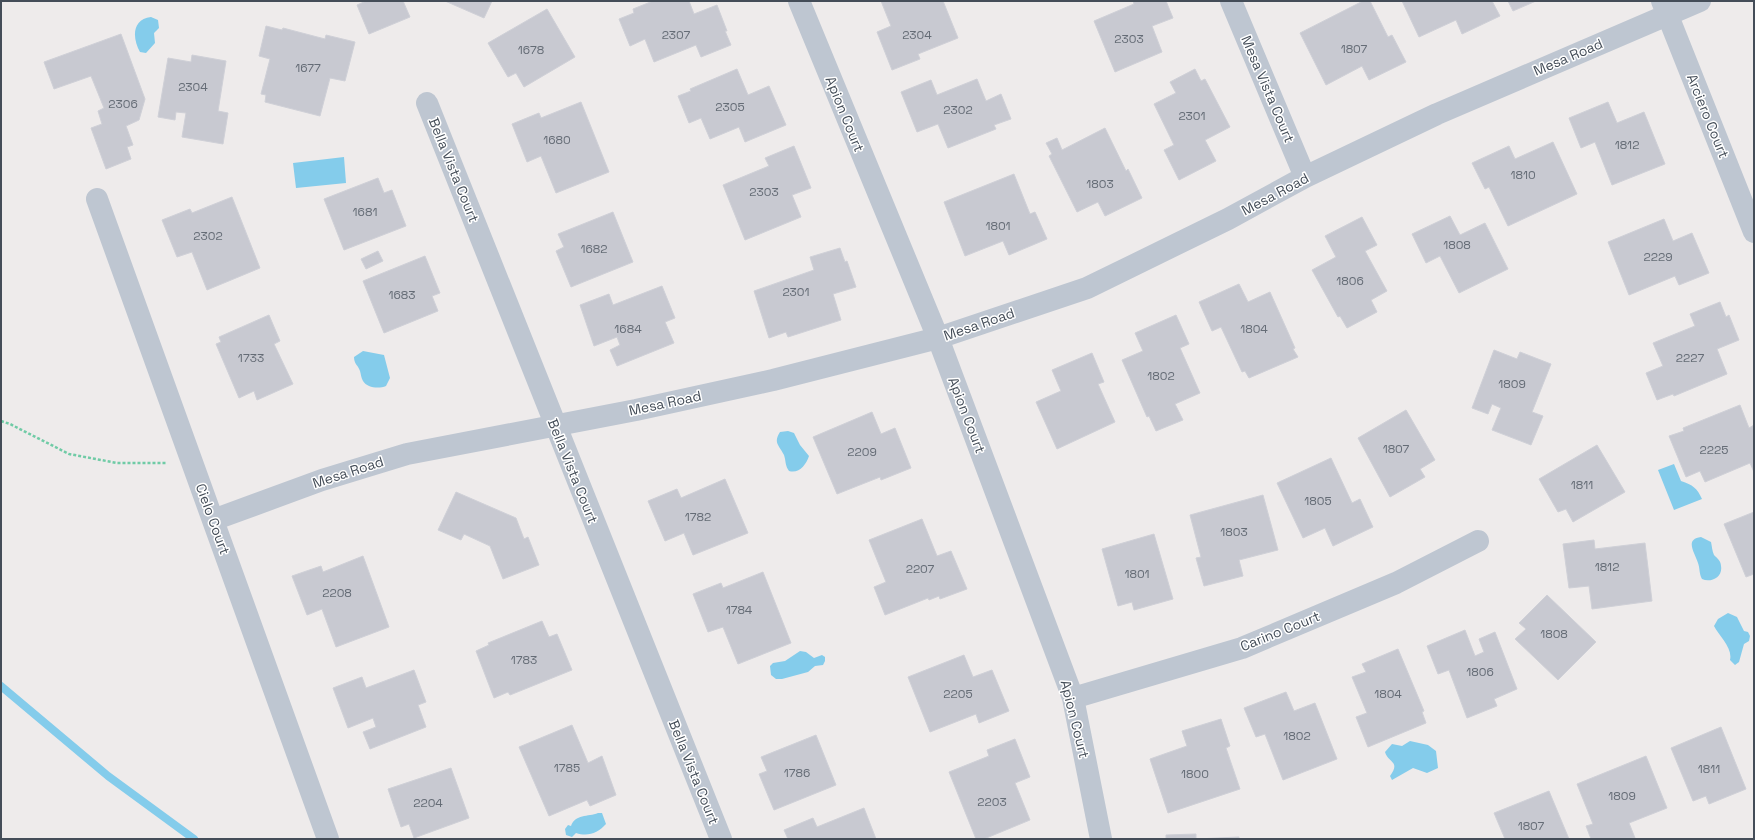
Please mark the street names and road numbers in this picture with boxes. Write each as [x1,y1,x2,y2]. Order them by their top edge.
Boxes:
street label: Mesa Vista Court [1237,33,1299,145]
street label: Mesa Road [1531,34,1605,80]
street label: Arciero Court [1683,71,1733,161]
street label: Apion Court [822,74,868,154]
street label: Bella Vista Court [425,115,483,225]
street label: Mesa Road [1238,169,1312,219]
street label: Mesa Road [941,303,1017,345]
street label: Apion Court [944,374,990,456]
street label: Mesa Road [627,387,703,419]
street label: Bella Vista Court [544,416,602,526]
street label: Mesa Road [310,452,386,492]
street label: Cielo Court [192,481,234,557]
street label: Carino Court [1237,607,1323,655]
street label: Apion Court [1057,678,1093,760]
street label: Bella Vista Court [665,717,723,827]

